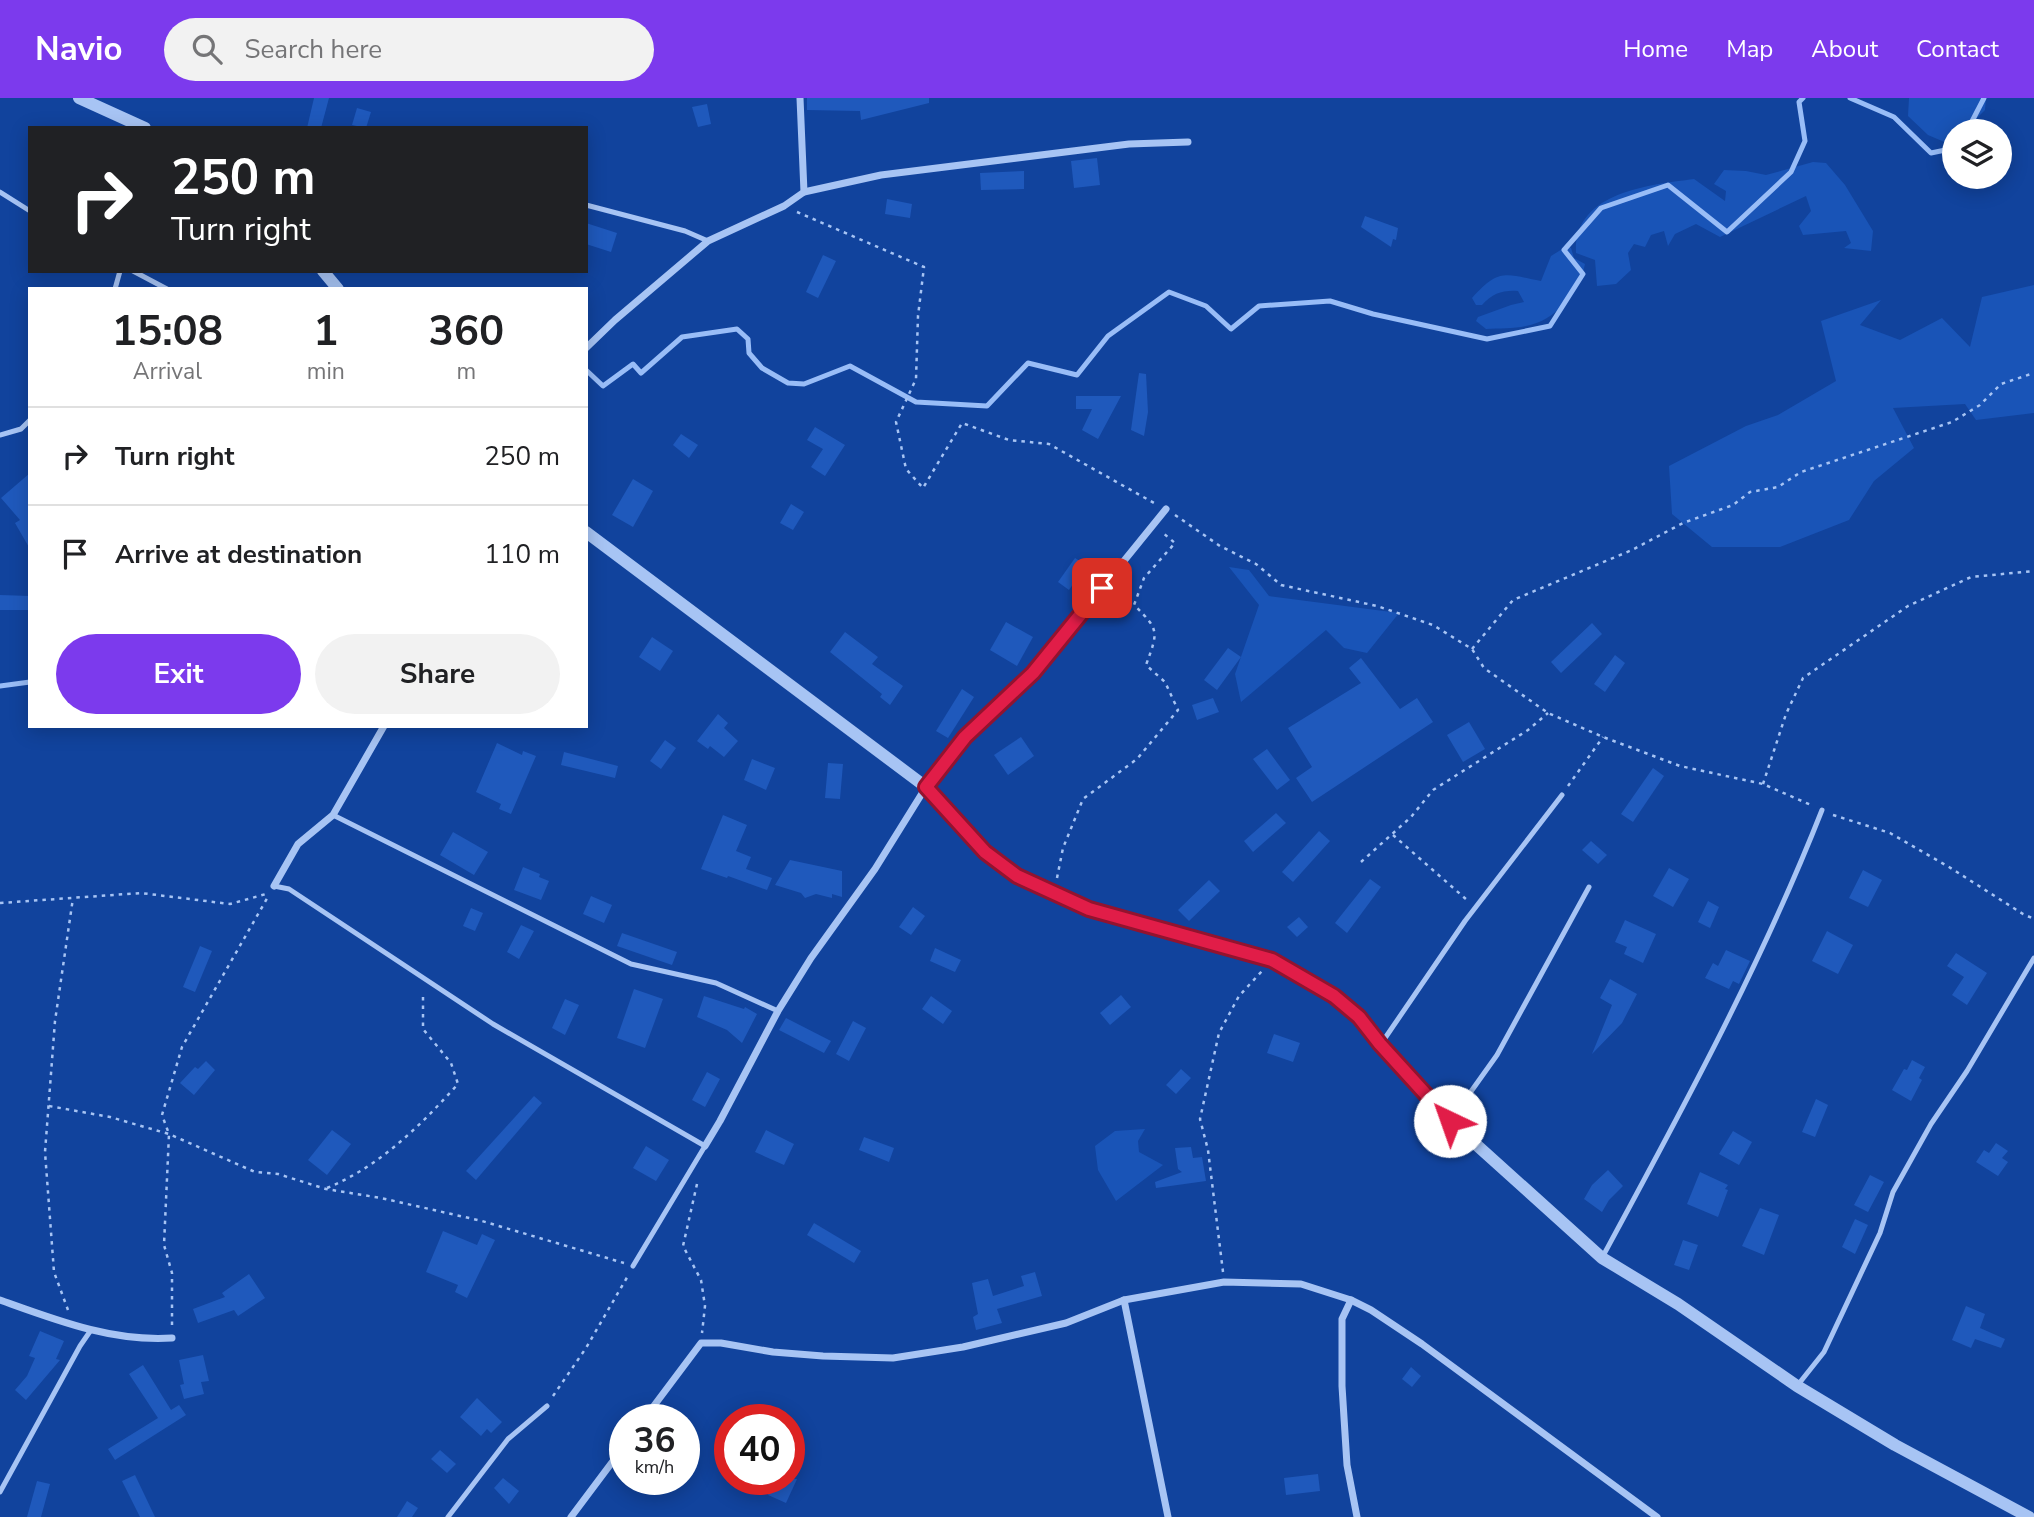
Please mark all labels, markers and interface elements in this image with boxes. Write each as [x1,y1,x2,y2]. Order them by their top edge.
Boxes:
search box [164,18,654,81]
text: Navio [35,27,122,72]
icon: search [188,30,226,68]
text: Search here [244,32,382,67]
text: Home [1623,33,1688,65]
text: Map [1726,33,1773,65]
text: About [1811,33,1878,65]
text: Contact [1916,33,1999,65]
map controls [1942,119,2012,189]
button: layers [1942,119,2012,189]
text: 250 m [171,144,315,211]
icon: right [56,154,147,245]
text: Turn right [171,208,311,251]
text: 15:08 [112,303,223,360]
text: 1 [313,303,338,360]
text: 360 [429,303,504,360]
text: Arrival [133,356,202,387]
text: min [307,356,345,387]
text: m [457,356,476,387]
icon: right [56,437,94,475]
text: Turn right [115,439,234,474]
text: 250 m [484,439,560,474]
icon: arrive [56,535,94,573]
text: Arrive at destination [115,537,362,572]
text: 110 m [484,537,560,572]
pin [1072,558,1132,618]
icon: arrive [1083,569,1121,607]
button: Exit [56,634,301,714]
button: Share [315,634,560,714]
position arrow [1413,1084,1487,1158]
speed limit sign: 40 [714,1404,805,1495]
text: 36 [633,1417,676,1464]
text: km/h [635,1455,674,1479]

